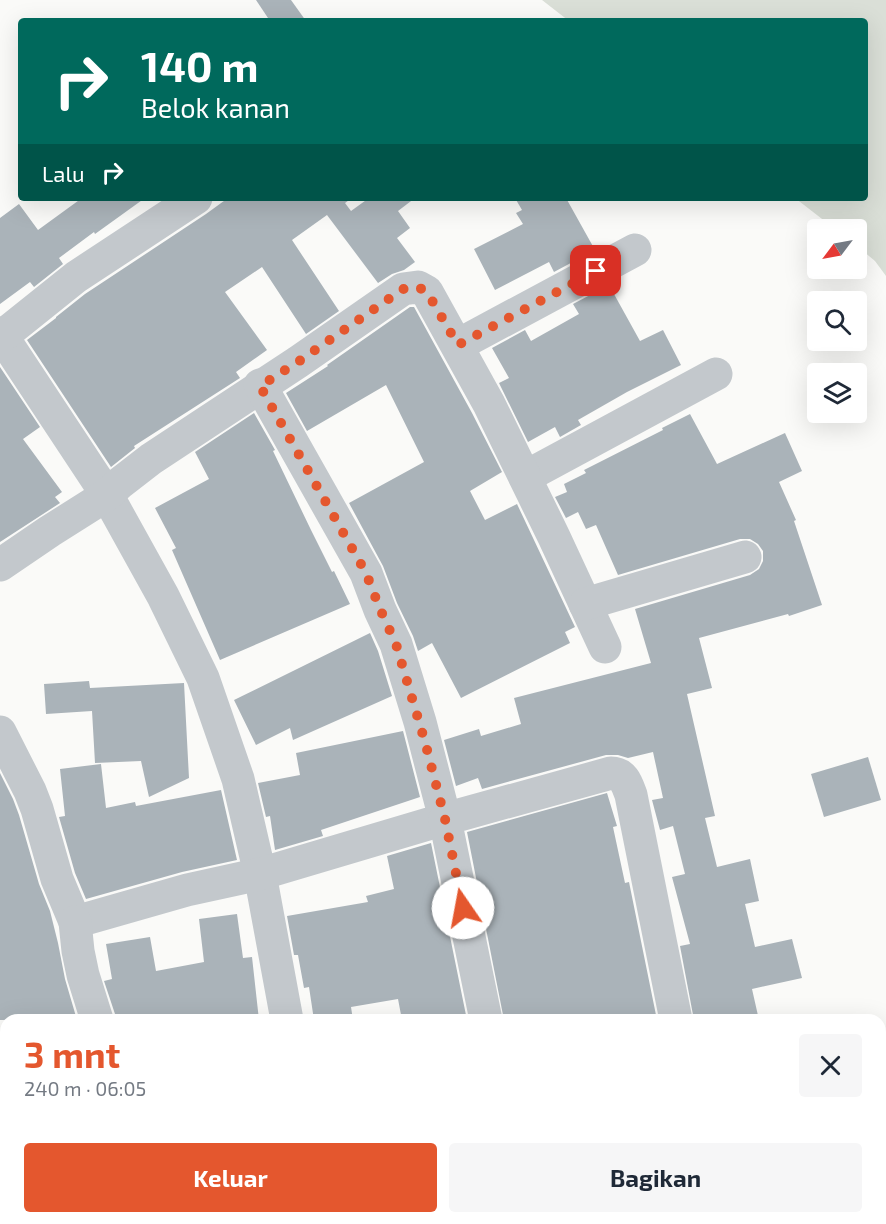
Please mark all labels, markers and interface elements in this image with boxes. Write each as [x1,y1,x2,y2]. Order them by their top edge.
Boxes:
text: 140 m [141,40,258,90]
icon: right [42,42,120,120]
text: Belok kanan [141,91,290,123]
icon: right [96,156,129,189]
text: Lalu [42,160,84,186]
north arrow [807,219,867,279]
map controls [807,219,867,423]
pin [570,245,621,296]
icon: arrive [579,254,612,287]
button: search [807,291,867,351]
button: layers [807,363,867,423]
position arrow [431,876,495,940]
text: 3 mnt [24,1032,120,1075]
button: close [799,1034,862,1097]
text: 240 m · 06:05 [24,1076,146,1100]
button: Keluar [24,1143,437,1212]
button: Bagikan [449,1143,862,1212]

